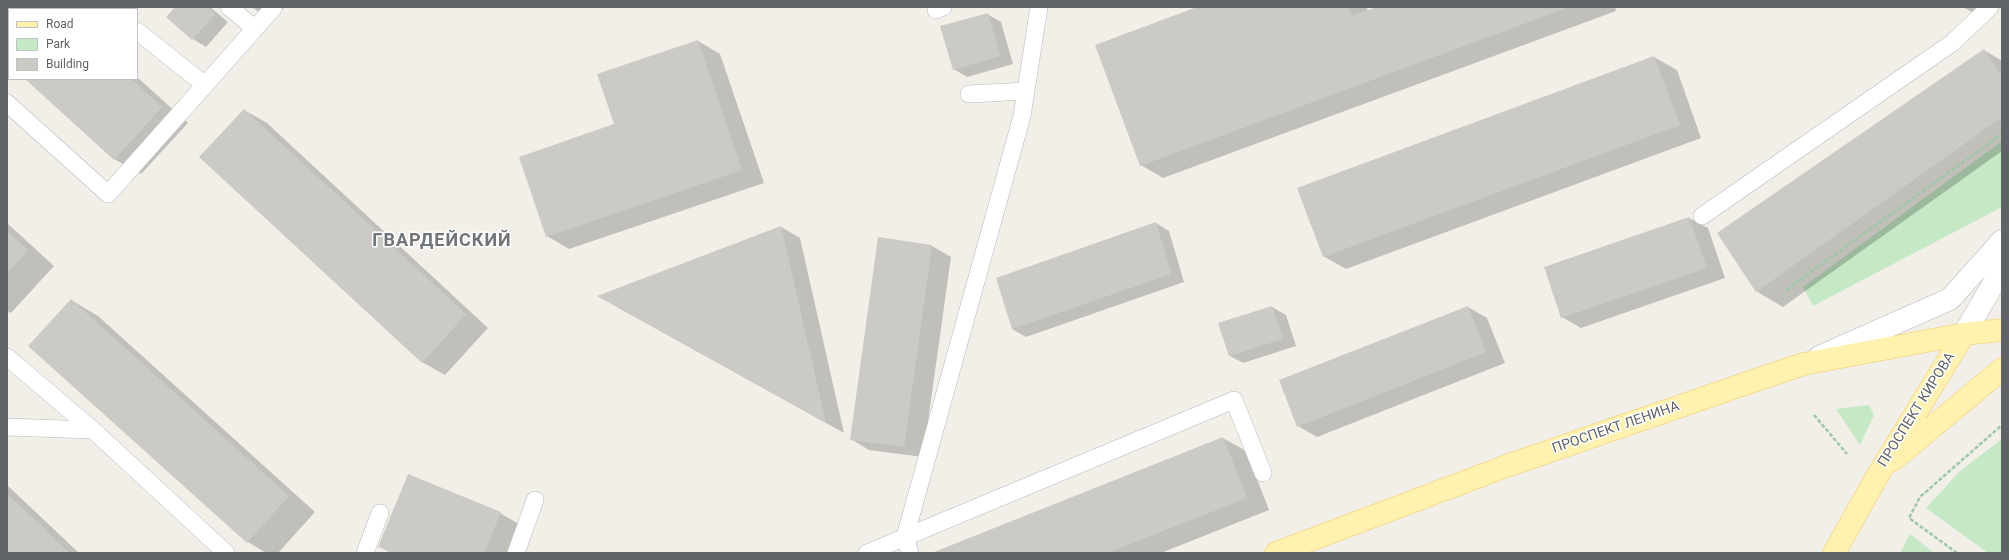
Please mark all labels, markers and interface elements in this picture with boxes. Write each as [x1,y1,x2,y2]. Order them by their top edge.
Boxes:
legend [8,8,138,80]
text: Road [46,17,74,31]
text: Park [46,37,70,51]
text: Building [46,57,89,71]
district label: ГВАРДЕЙСКИЙ [372,230,512,252]
street label: ПРОСПЕКТ КИРОВА [1875,350,1959,470]
street label: ПРОСПЕКТ ЛЕНИНА [1550,398,1682,458]

